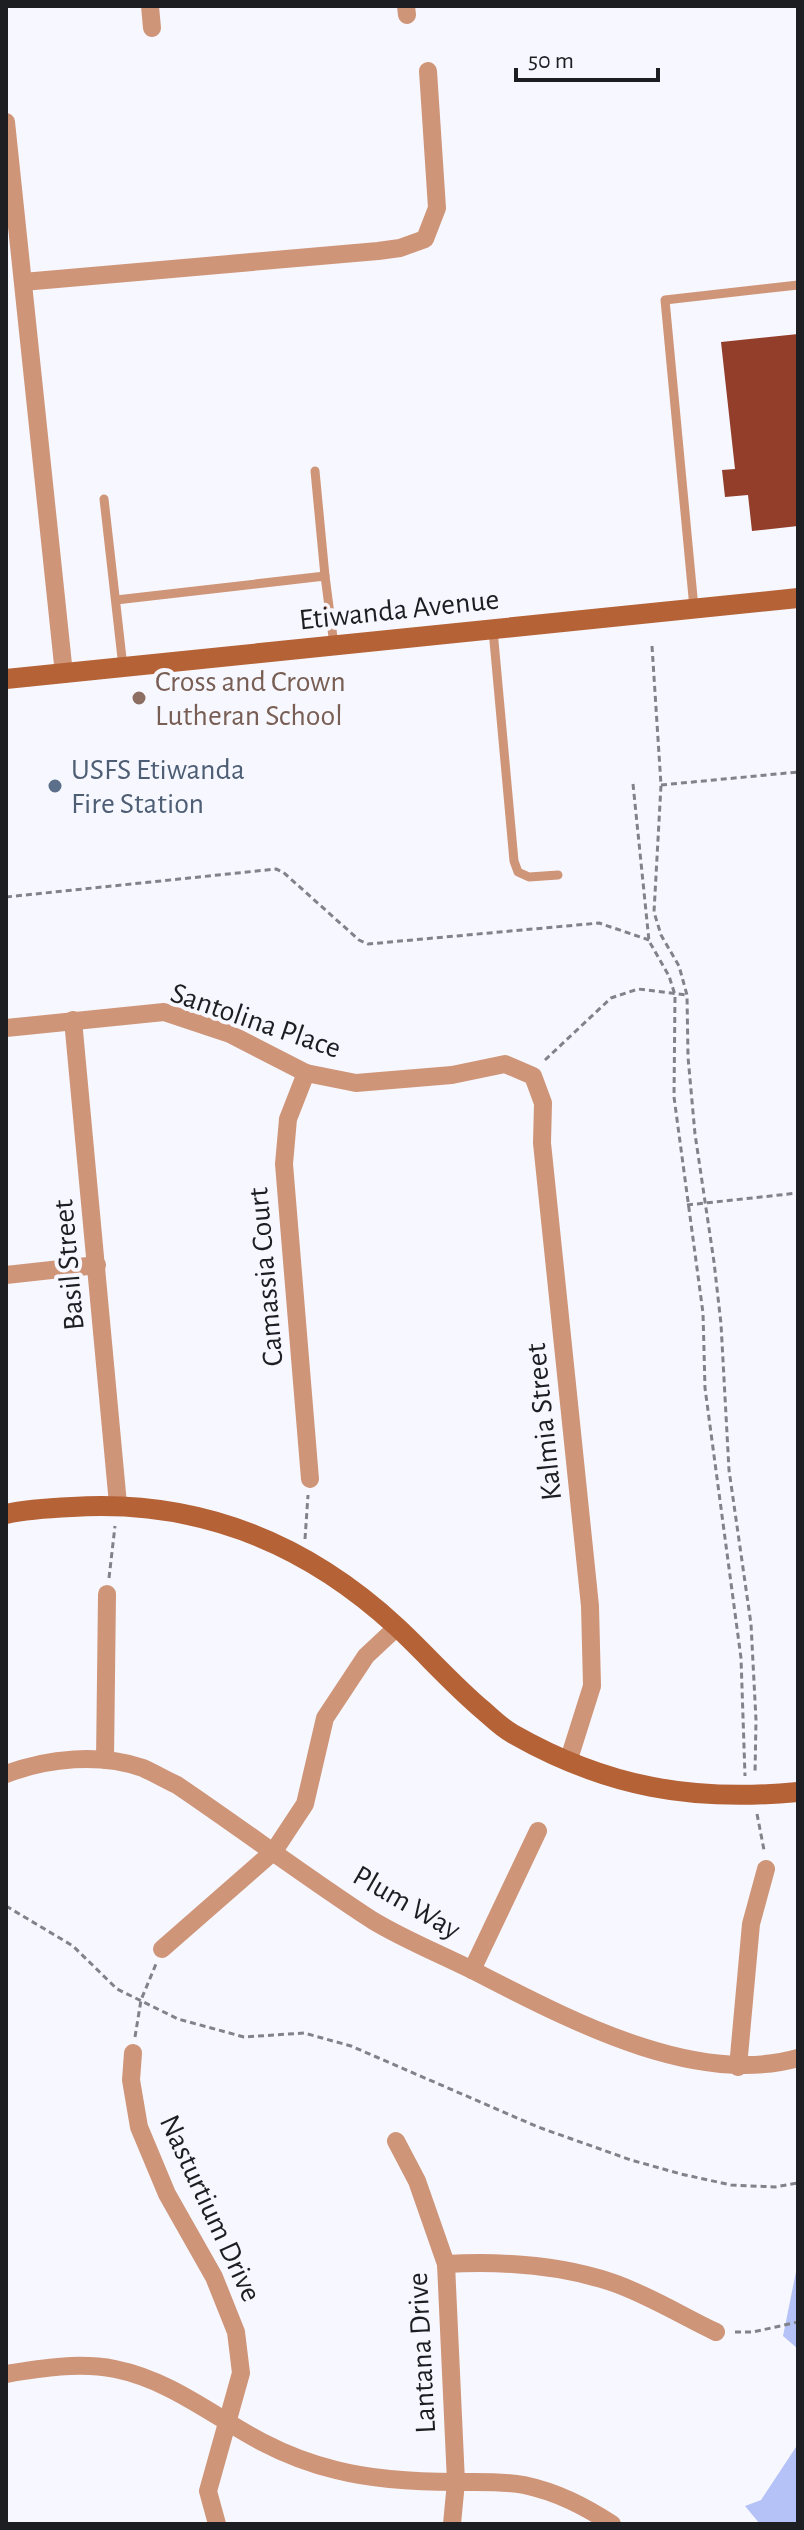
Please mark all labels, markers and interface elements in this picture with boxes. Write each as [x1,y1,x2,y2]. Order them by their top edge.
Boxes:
scale bar [516,32,658,82]
text: 50 m [528,49,574,73]
street label: Etiwanda Avenue [297,585,501,635]
place label: Cross and Crown Lutheran School [155,667,346,731]
marker: Cross and Crown Lutheran School [130,689,148,707]
place label: USFS Etiwanda Fire Station [71,755,245,819]
marker: USFS Etiwanda Fire Station [46,777,64,795]
street label: Santolina Place [167,978,345,1064]
street label: Camassia Court [243,1186,289,1368]
street label: Basil Street [48,1198,90,1332]
street label: Kalmia Street [521,1341,567,1502]
street label: Plum Way [348,1860,465,1946]
street label: Nasturtium Drive [154,2110,266,2306]
street label: Lantana Drive [403,2272,441,2434]

